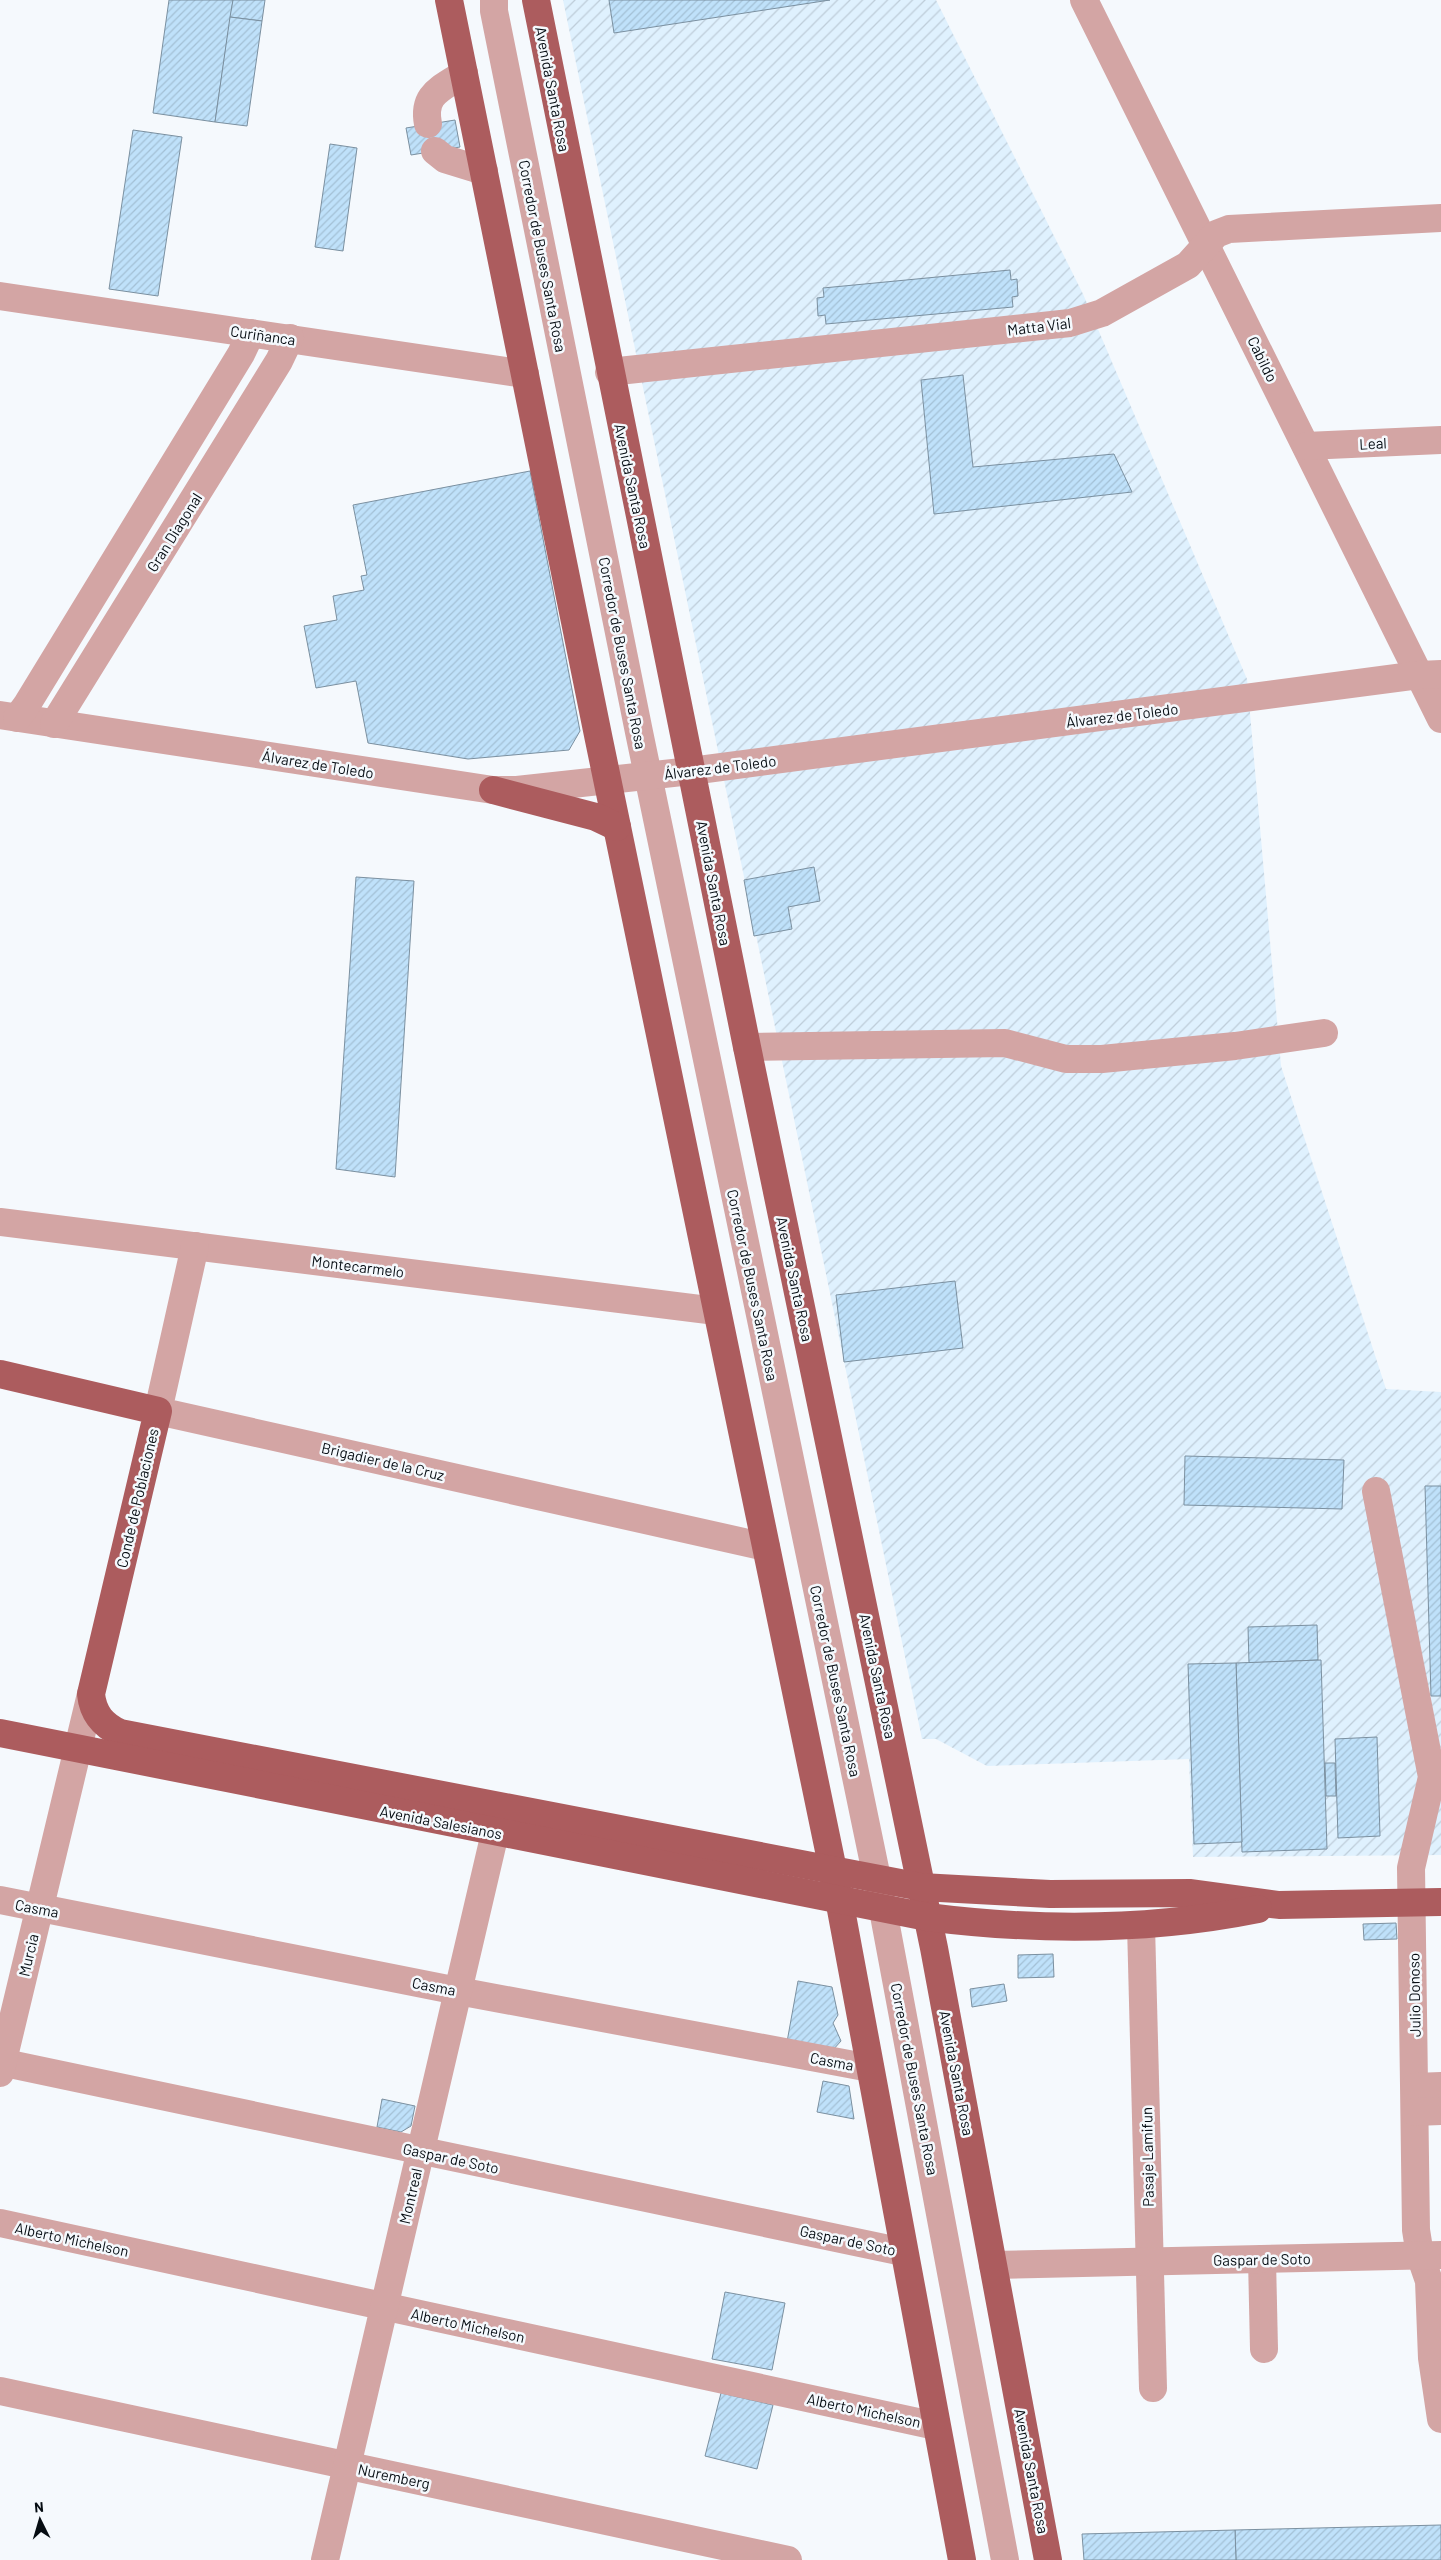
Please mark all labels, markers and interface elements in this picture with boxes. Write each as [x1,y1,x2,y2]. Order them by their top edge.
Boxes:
street label: Avenida Santa Rosa [532,25,574,153]
street label: Corredor de Buses Santa Rosa [516,158,570,354]
street label: Matta Vial [1006,313,1072,339]
street label: Curiñanca [229,322,297,348]
street label: Cabildo [1244,333,1282,385]
street label: Avenida Santa Rosa [611,422,655,550]
street label: Leal [1359,433,1387,453]
street label: Gran Diagonal [143,489,205,575]
street label: Corredor de Buses Santa Rosa [596,555,650,751]
street label: Álvarez de Toledo [1065,699,1179,731]
street label: Álvarez de Toledo [261,746,375,782]
street label: Álvarez de Toledo [663,751,777,783]
street label: Avenida Santa Rosa [693,819,735,947]
street label: Corredor de Buses Santa Rosa [724,1188,782,1382]
street label: Avenida Santa Rosa [773,1215,817,1343]
street label: Montecarmelo [311,1251,405,1281]
street label: Conde de Poblaciones [112,1427,162,1569]
street label: Brigadier de la Cruz [320,1438,446,1484]
street label: Corredor de Buses Santa Rosa [807,1584,865,1778]
street label: Avenida Santa Rosa [856,1612,900,1740]
street label: Avenida Salesianos [378,1801,504,1843]
street label: Casma [14,1895,60,1921]
street label: Murcia [14,1932,42,1978]
street label: Julio Donoso [1404,1953,1424,2037]
street label: Casma [411,1973,457,1999]
street label: Corredor de Buses Santa Rosa [888,1981,942,2177]
street label: Avenida Santa Rosa [936,2009,978,2137]
street label: Casma [809,2048,855,2074]
street label: Pasaje Lamifun [1137,2107,1157,2207]
street label: Gaspar de Soto [401,2139,501,2177]
street label: Montreal [395,2166,425,2226]
street label: Alberto Michelson [13,2218,131,2260]
street label: Gaspar de Soto [798,2221,898,2259]
street label: Gaspar de Soto [1213,2249,1311,2269]
street label: Alberto Michelson [409,2304,527,2346]
street label: Alberto Michelson [805,2389,923,2431]
street label: Avenida Santa Rosa [1011,2407,1053,2535]
street label: Nuremberg [356,2460,432,2492]
north arrow [15,2495,65,2545]
text: N [33,2498,44,2515]

